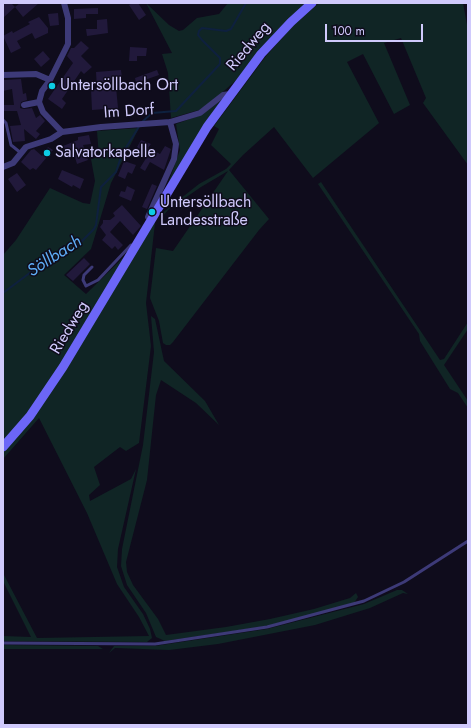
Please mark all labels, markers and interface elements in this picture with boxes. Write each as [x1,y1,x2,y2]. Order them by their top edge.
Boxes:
scale bar [327,16,425,42]
street label: Riedweg [223,18,275,76]
text: 100 m [332,22,365,40]
place label: Untersöllbach Ort [60,76,178,96]
marker: Untersöllbach Ort [47,81,57,91]
street label: Im Dorf [103,101,155,123]
place label: Salvatorkapelle [55,143,156,163]
marker: Salvatorkapelle [42,148,52,158]
place label: Untersöllbach Landesstraße [160,193,251,231]
marker: Untersöllbach Landesstraße [147,207,157,217]
water label: Söllbach [24,232,86,282]
street label: Riedweg [47,298,93,358]

